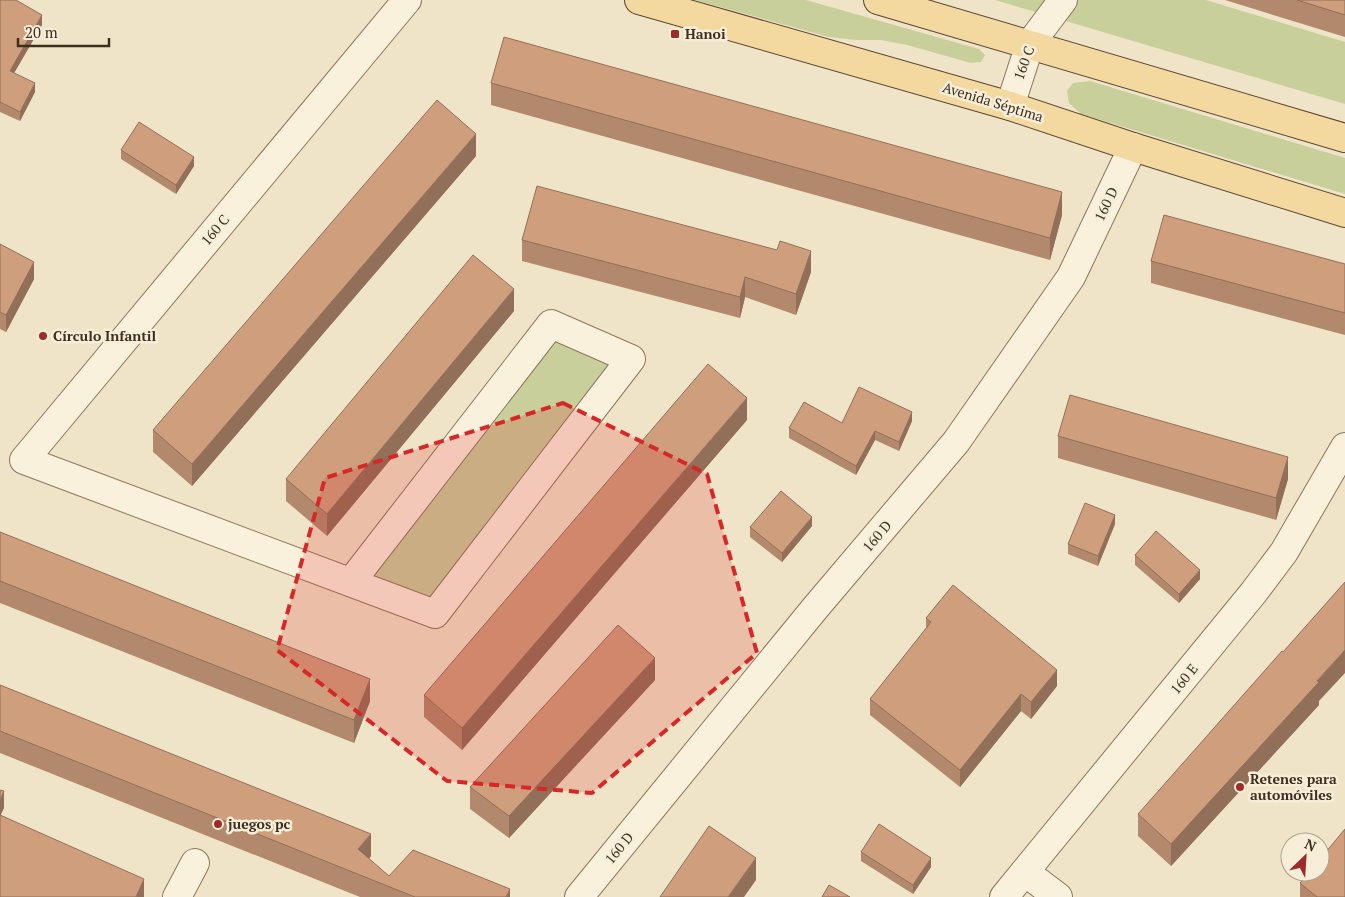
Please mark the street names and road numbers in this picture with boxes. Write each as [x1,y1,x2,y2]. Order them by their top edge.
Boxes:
street label: 160 C [1009,43,1038,82]
street label: Avenida Séptima [941,77,1046,126]
street label: 160 D [1089,184,1122,224]
street label: 160 C [196,210,233,249]
street label: 160 D [858,516,895,555]
street label: 160 E [1166,660,1202,698]
street label: 160 D [600,828,637,868]

